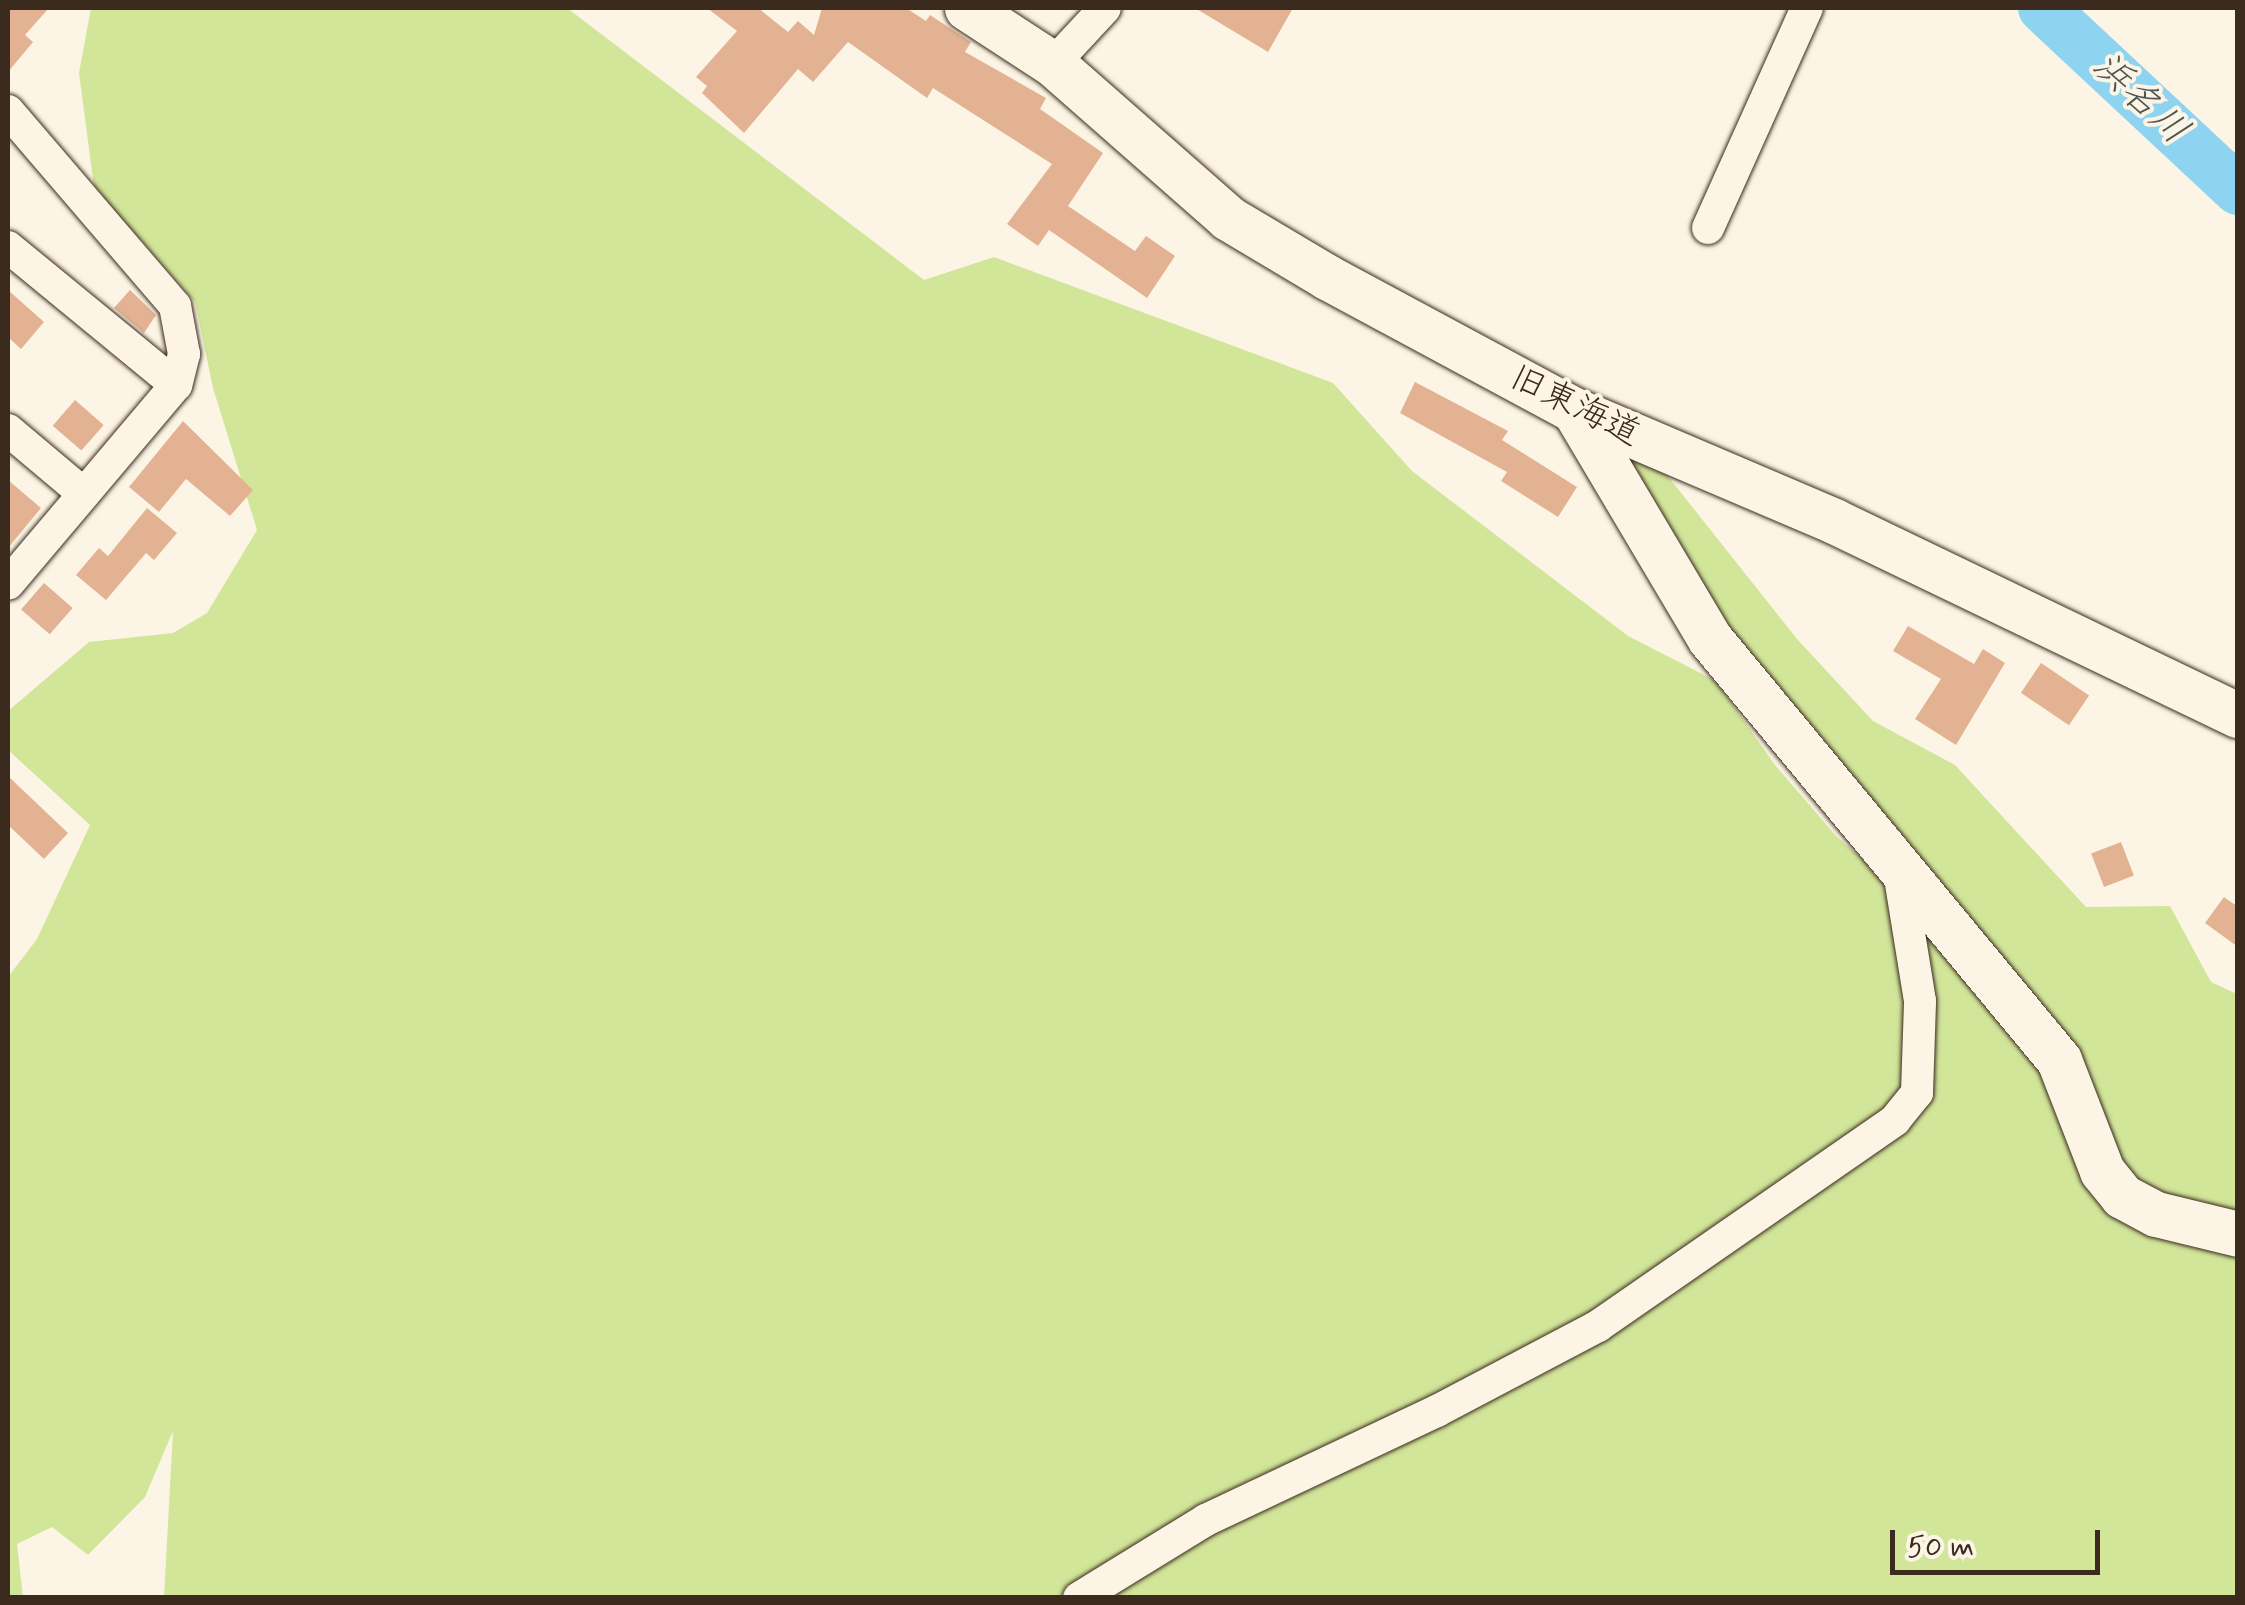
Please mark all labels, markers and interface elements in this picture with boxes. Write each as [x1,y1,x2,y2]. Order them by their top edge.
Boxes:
water label: 浜名川 [2083,43,2197,155]
street label: 旧東海道 [1503,356,1647,456]
scale bar [1895,1510,2105,1572]
text: 50 m [1907,1528,1974,1567]

